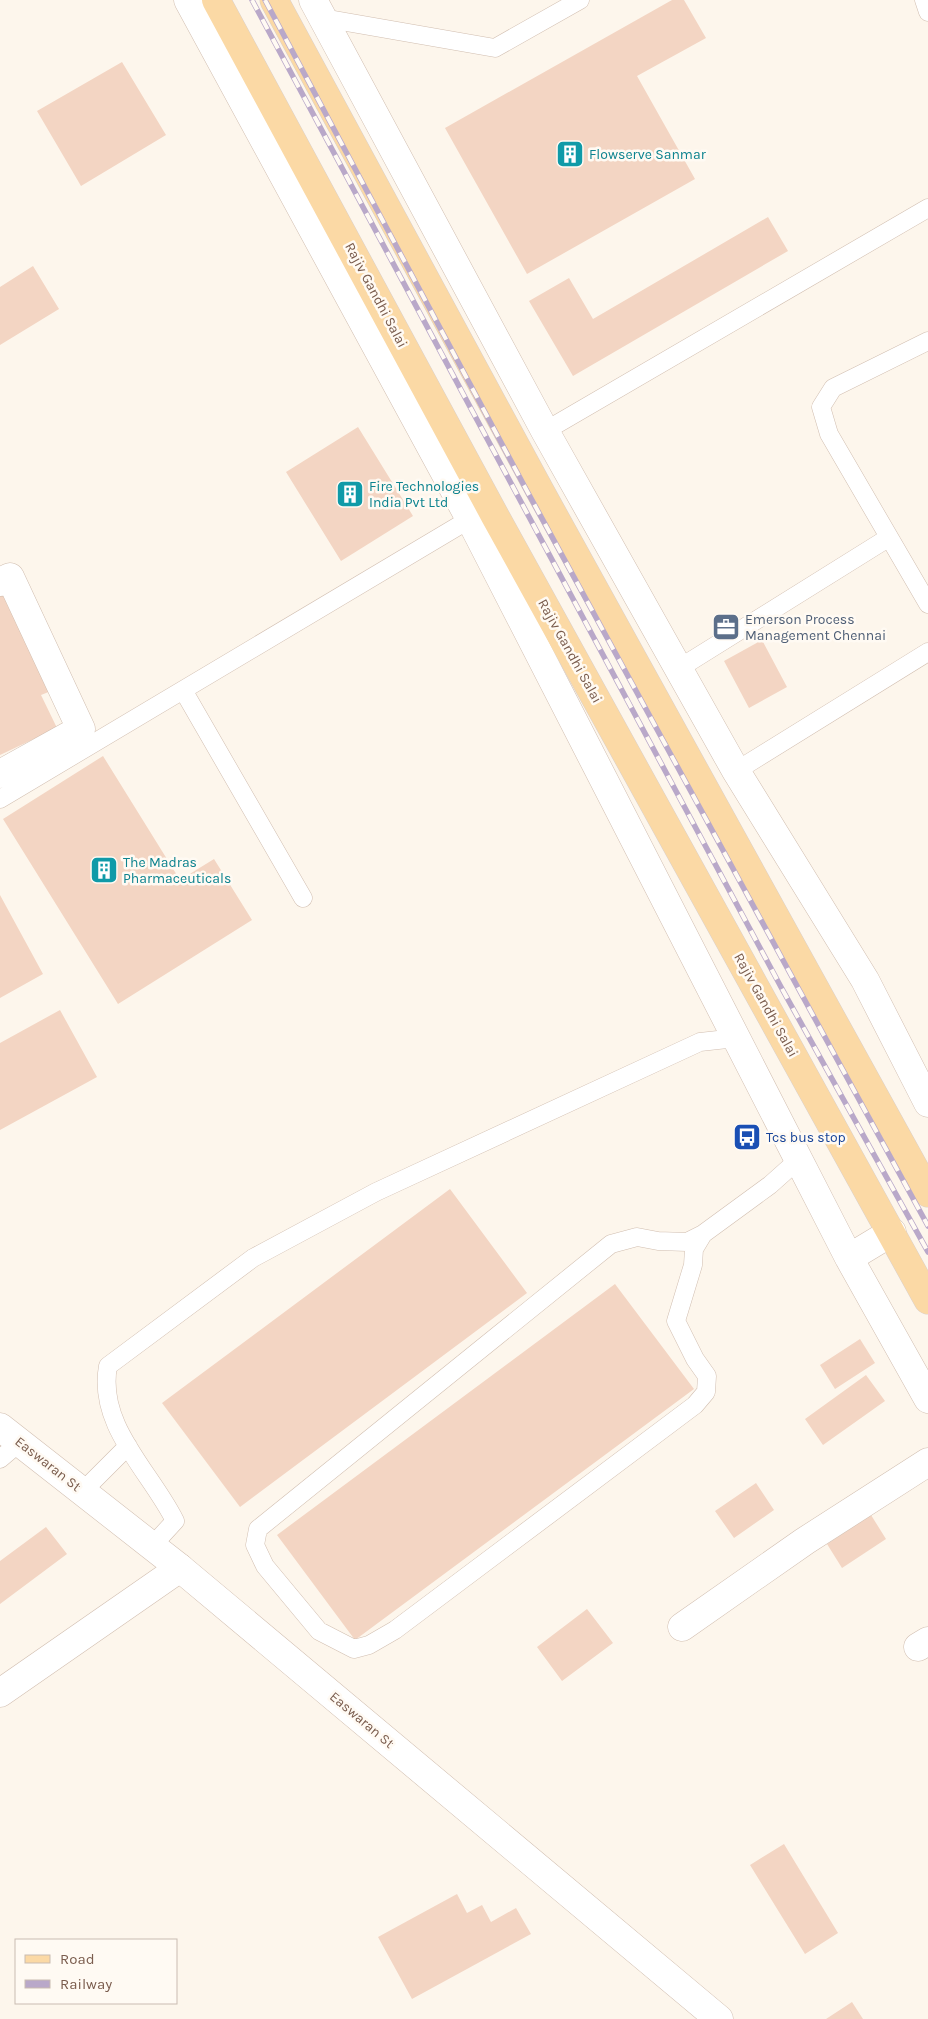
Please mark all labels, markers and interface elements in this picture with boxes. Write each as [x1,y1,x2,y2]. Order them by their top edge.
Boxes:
building icon: Flowserve Sanmar [555,139,585,169]
place label: Flowserve Sanmar [589,146,707,163]
street label: Rajiv Gandhi Salai [341,240,411,350]
place label: Fire Technologies India Pvt Ltd [369,478,479,511]
building icon: Fire Technologies India Pvt Ltd [335,479,365,509]
street label: Rajiv Gandhi Salai [534,596,606,706]
place label: Emerson Process Management Chennai [745,611,886,644]
office icon: Emerson Process Management Chennai [711,612,741,642]
place label: The Madras Pharmaceuticals [123,854,231,887]
building icon: The Madras Pharmaceuticals [89,855,119,885]
street label: Rajiv Gandhi Salai [730,950,802,1060]
bus stop icon: Tcs bus stop [732,1122,762,1152]
place label: Tcs bus stop [766,1129,846,1146]
street label: Easwaran St [12,1433,84,1495]
street label: Easwaran St [326,1688,398,1752]
legend [15,1939,178,2004]
text: Road [60,1950,95,1968]
text: Railway [60,1975,112,1993]

